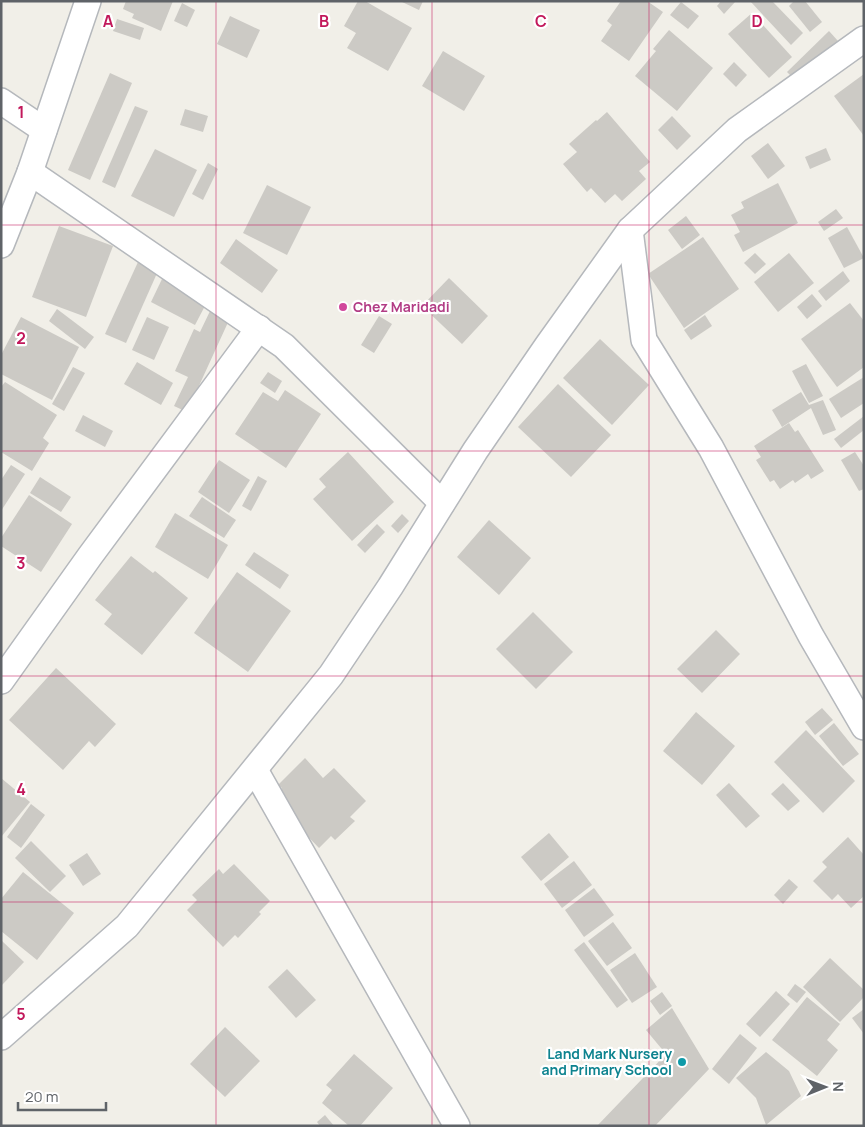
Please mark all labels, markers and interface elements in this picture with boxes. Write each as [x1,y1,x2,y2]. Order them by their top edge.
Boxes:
text: A [103,10,114,32]
text: B [319,10,329,32]
text: C [535,10,547,32]
text: D [751,10,763,32]
text: 1 [17,101,25,123]
place label: Chez Maridadi [353,297,450,316]
marker: Chez Maridadi [337,301,349,313]
text: 2 [16,327,26,349]
text: 3 [16,552,26,574]
text: 4 [16,778,26,800]
text: 5 [16,1003,26,1025]
place label: Land Mark Nursery and Primary School [542,1044,672,1079]
marker: Land Mark Nursery and Primary School [676,1056,688,1068]
north arrow [800,1062,850,1112]
scale bar [18,1080,105,1112]
text: N [829,1082,848,1092]
text: 20 m [25,1086,58,1107]

